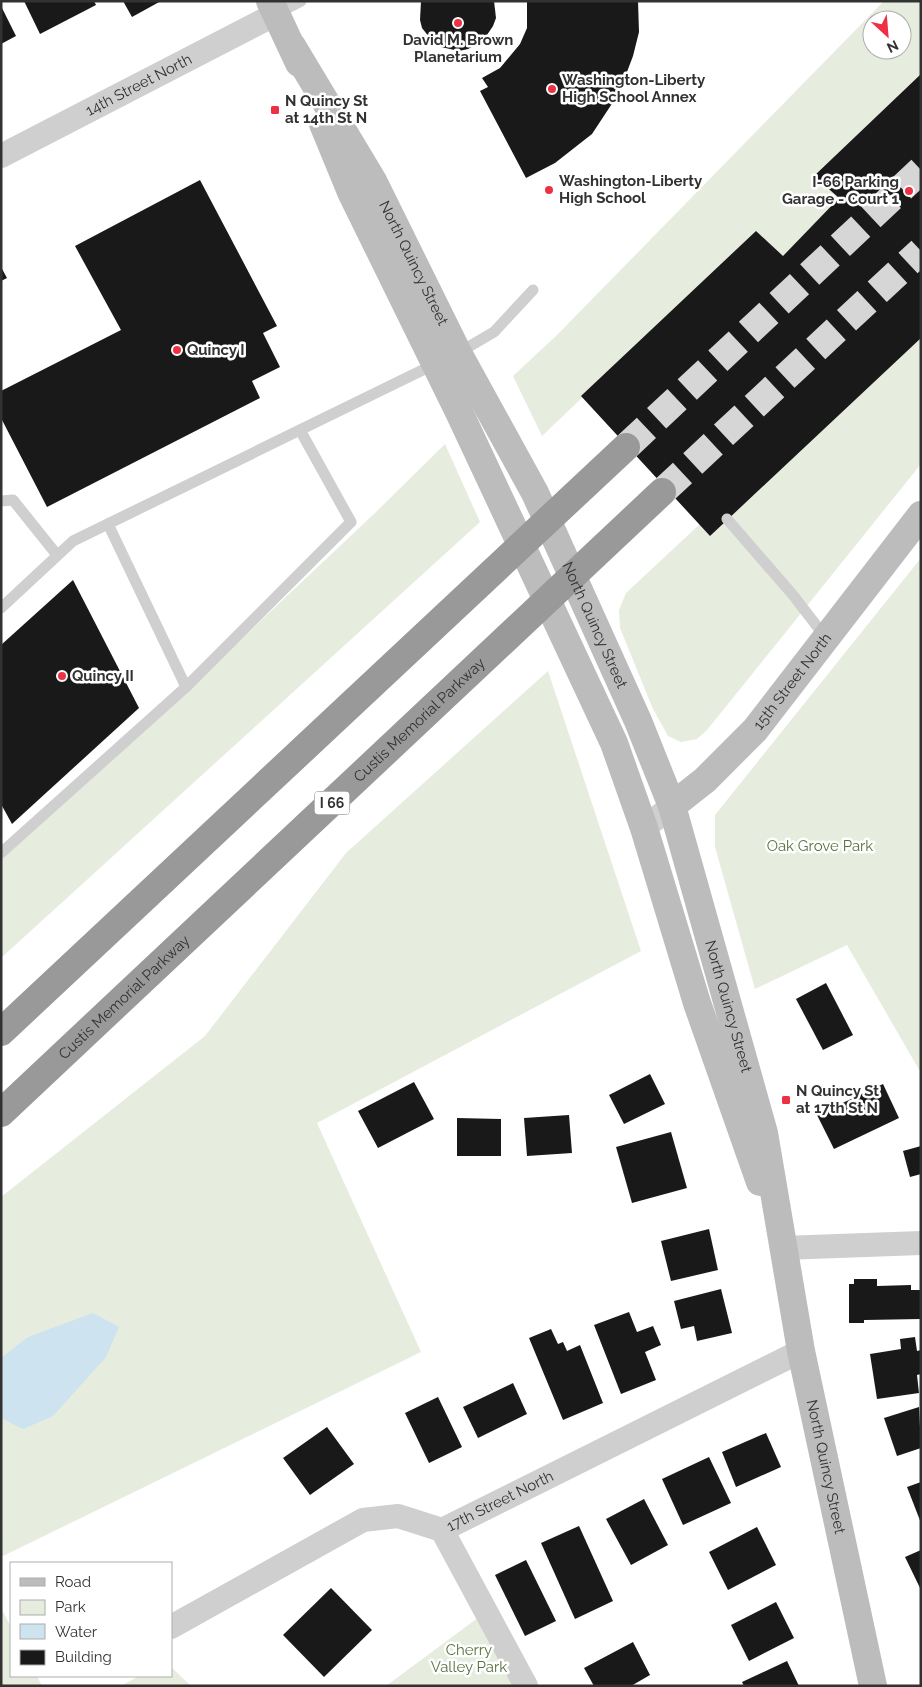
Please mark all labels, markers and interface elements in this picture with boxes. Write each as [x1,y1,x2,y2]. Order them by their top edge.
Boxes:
north arrow [862,10,912,60]
marker: David M. Brown Planetarium [452,17,464,29]
place label: David M. Brown Planetarium [403,31,513,66]
text: N [884,37,901,56]
street label: 14th Street North [83,50,195,120]
place label: Washington-Liberty High School Annex [562,71,706,106]
marker: Washington-Liberty High School Annex [546,83,558,95]
place label: N Quincy St at 14th St N [285,92,368,127]
marker: N Quincy St at 14th St N [269,104,281,116]
place label: Washington-Liberty High School [559,172,703,207]
place label: I-66 Parking Garage - Court 1 [782,173,900,208]
marker: Washington-Liberty High School [543,184,555,196]
marker: I-66 Parking Garage - Court 1 [903,185,915,197]
street label: North Quincy Street [375,198,452,328]
place label: Quincy I [187,341,245,359]
marker: Quincy I [171,344,183,356]
street label: North Quincy Street [558,559,631,691]
street label: 15th Street North [750,630,835,733]
street label: Custis Memorial Parkway [350,654,489,786]
place label: Quincy II [72,667,134,685]
marker: Quincy II [56,670,68,682]
road number: I 66 [314,791,350,814]
park label: Oak Grove Park [767,837,873,855]
street label: Custis Memorial Parkway [55,931,194,1063]
street label: North Quincy Street [701,938,756,1075]
place label: N Quincy St at 17th St N [796,1082,879,1117]
marker: N Quincy St at 17th St N [780,1094,792,1106]
street label: North Quincy Street [803,1398,849,1536]
street label: 17th Street North [444,1467,556,1535]
legend [10,1562,172,1677]
text: Road [55,1573,91,1591]
text: Park [55,1598,86,1616]
text: Water [55,1623,98,1641]
park label: Cherry Valley Park [431,1641,507,1676]
text: Building [55,1648,112,1666]

